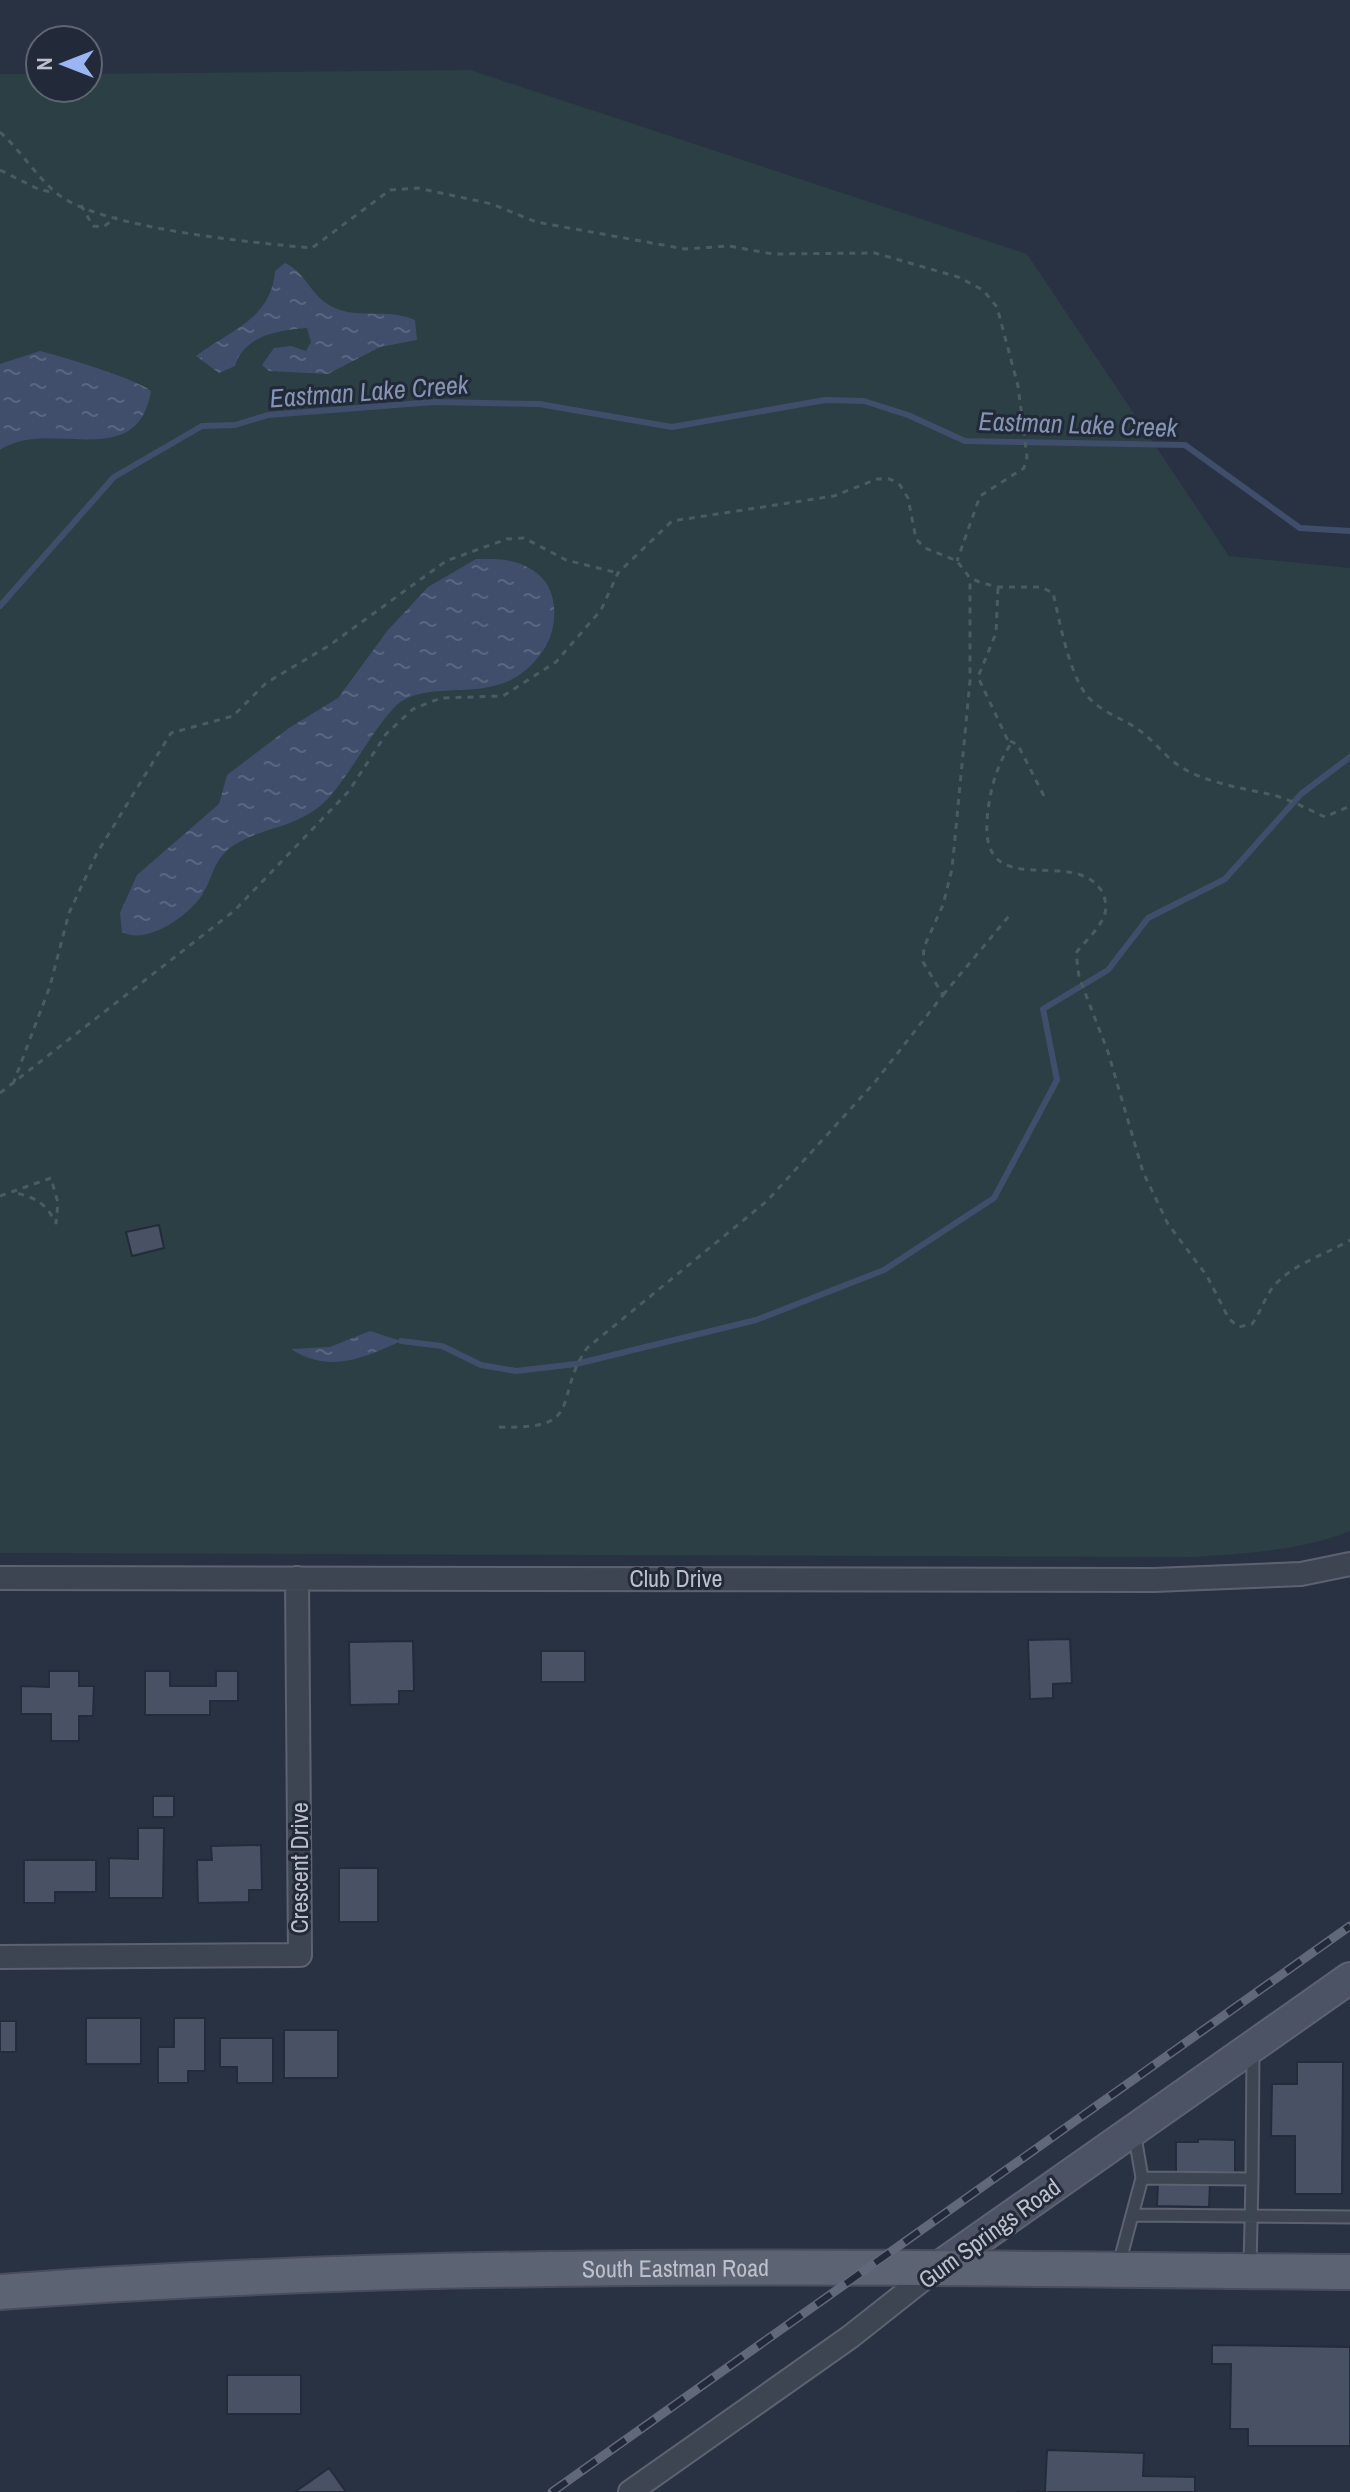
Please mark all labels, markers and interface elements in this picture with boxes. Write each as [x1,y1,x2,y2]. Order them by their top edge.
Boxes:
north arrow [24,24,104,104]
text: N [29,57,59,71]
water label: Eastman Lake Creek [268,367,471,415]
water label: Eastman Lake Creek [978,403,1179,445]
street label: Club Drive [630,1562,722,1594]
street label: Crescent Drive [283,1802,315,1934]
street label: Gum Springs Road [911,2171,1067,2295]
street label: South Eastman Road [582,2251,769,2285]

